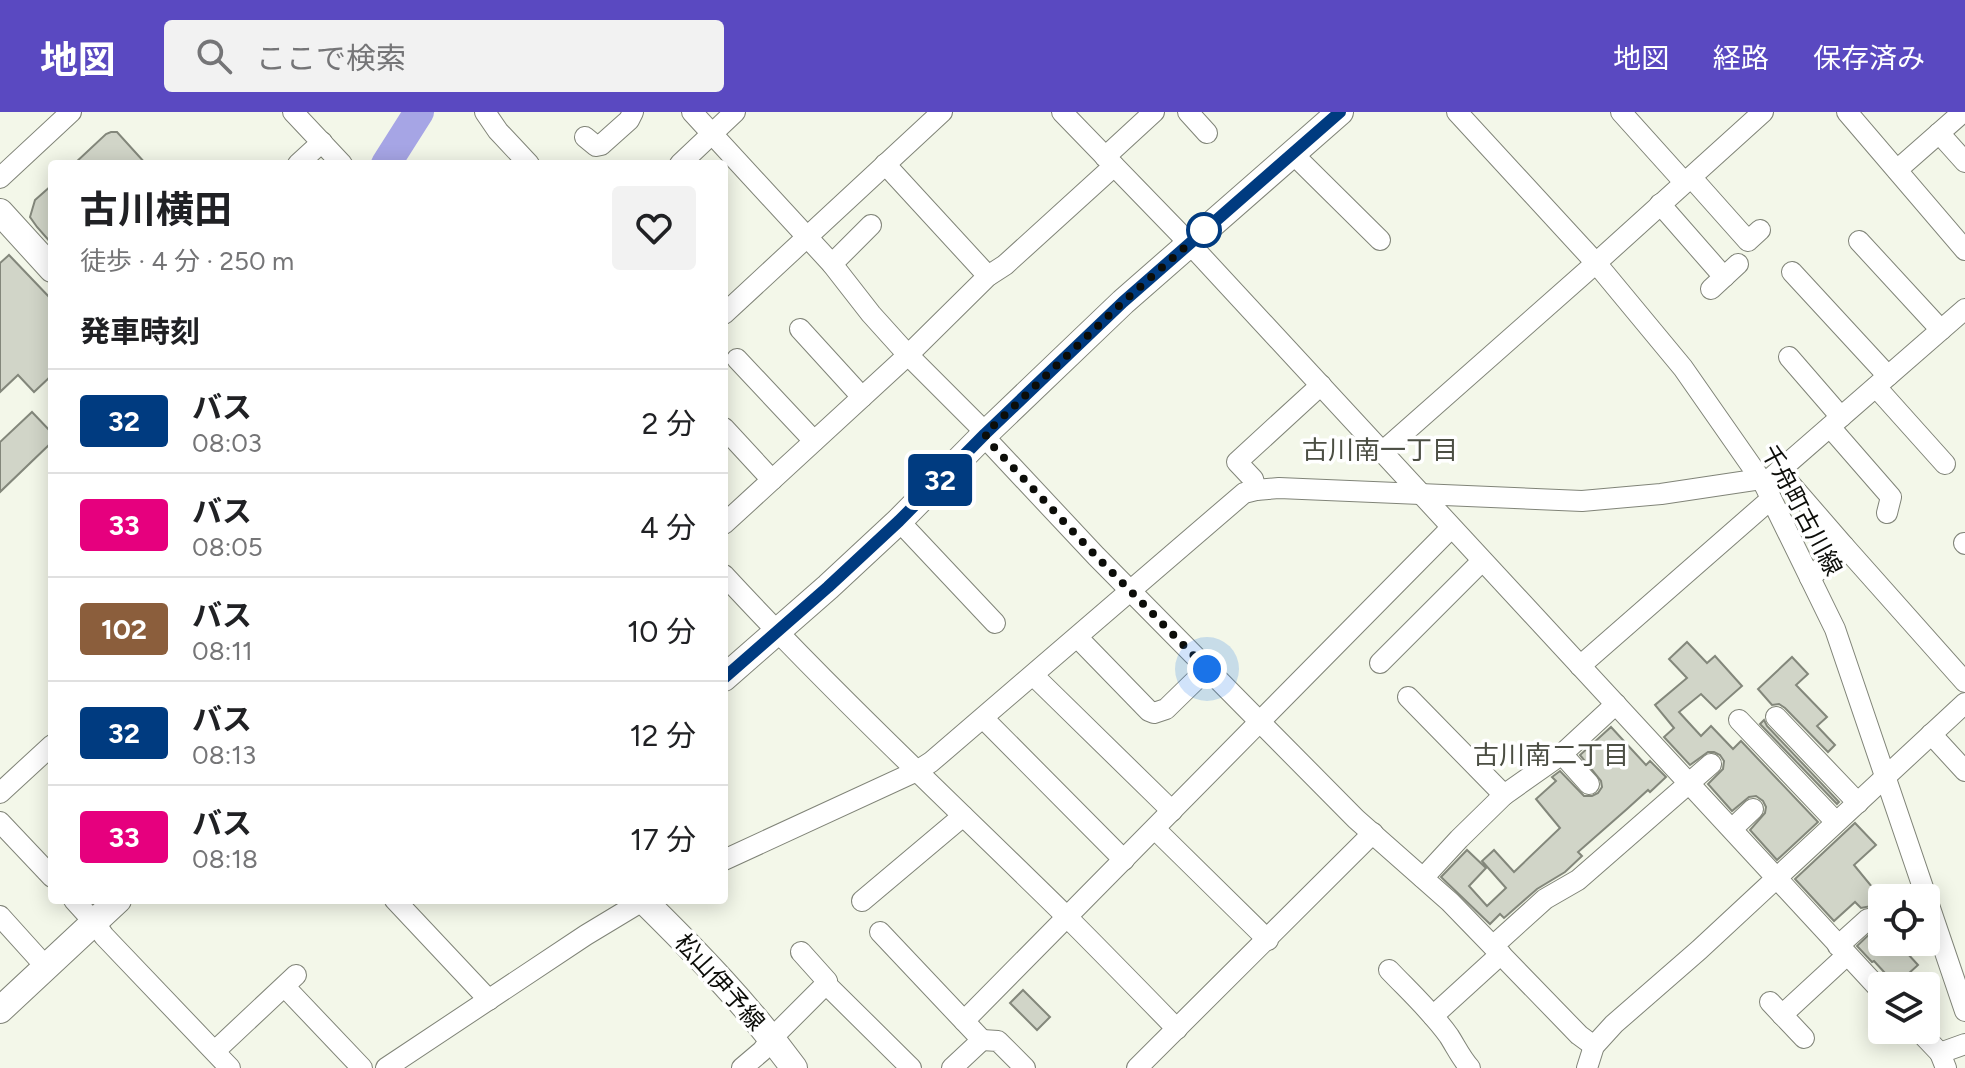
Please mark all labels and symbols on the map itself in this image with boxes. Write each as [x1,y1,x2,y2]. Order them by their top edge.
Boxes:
unlabelled marker [1187,213,1221,247]
district label: 古川南一丁目 [1302,434,1458,466]
street label: 千舟町古川線 [1755,440,1849,580]
line badge: 32 [904,454,976,506]
your location [1187,649,1227,689]
district label: 古川南二丁目 [1473,739,1629,771]
street label: 松山伊予線 [669,928,771,1036]

